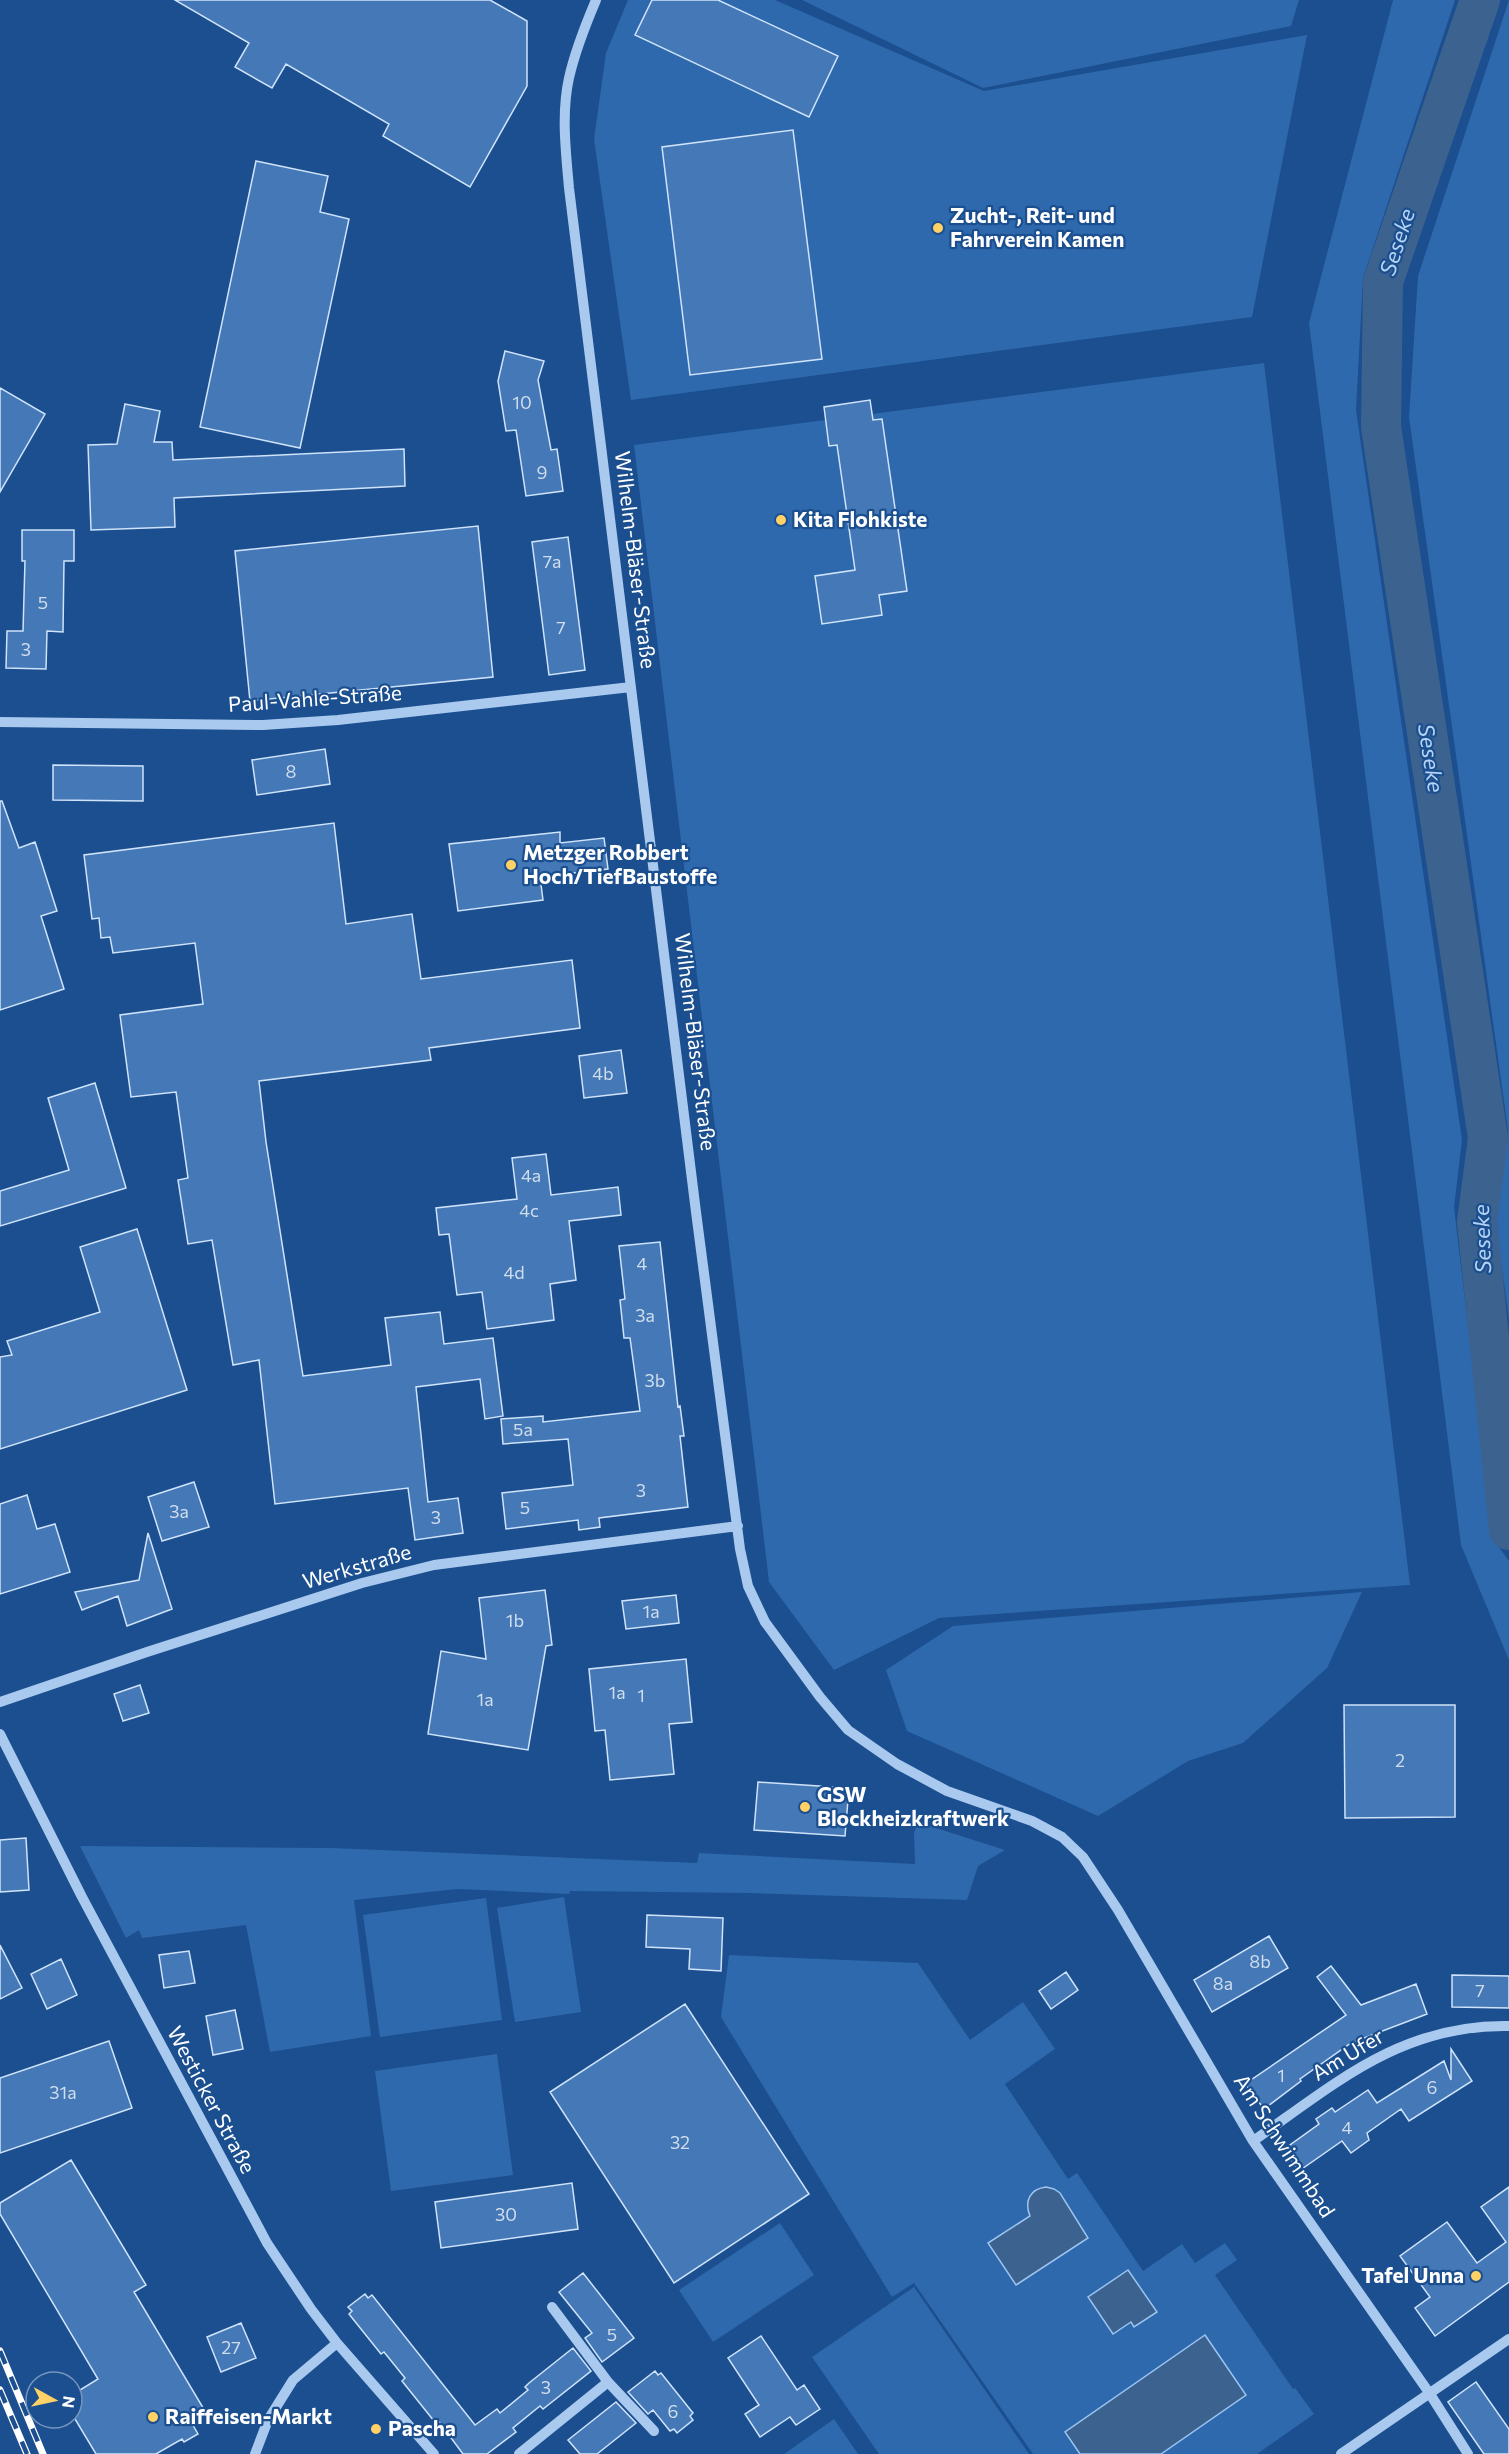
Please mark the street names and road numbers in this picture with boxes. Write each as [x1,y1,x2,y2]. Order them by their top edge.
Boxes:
street label: Wilhelm-Bläser-Straße [611,450,662,670]
street label: Paul-Vahle-Straße [227,679,403,716]
street label: Wilhelm-Bläser-Straße [671,932,722,1152]
street label: Werkstraße [299,1538,414,1593]
street label: Westicker Straße [163,2021,262,2177]
street label: Am Ufer [1307,2023,1388,2085]
street label: Am Schwimmbad [1230,2069,1341,2221]

